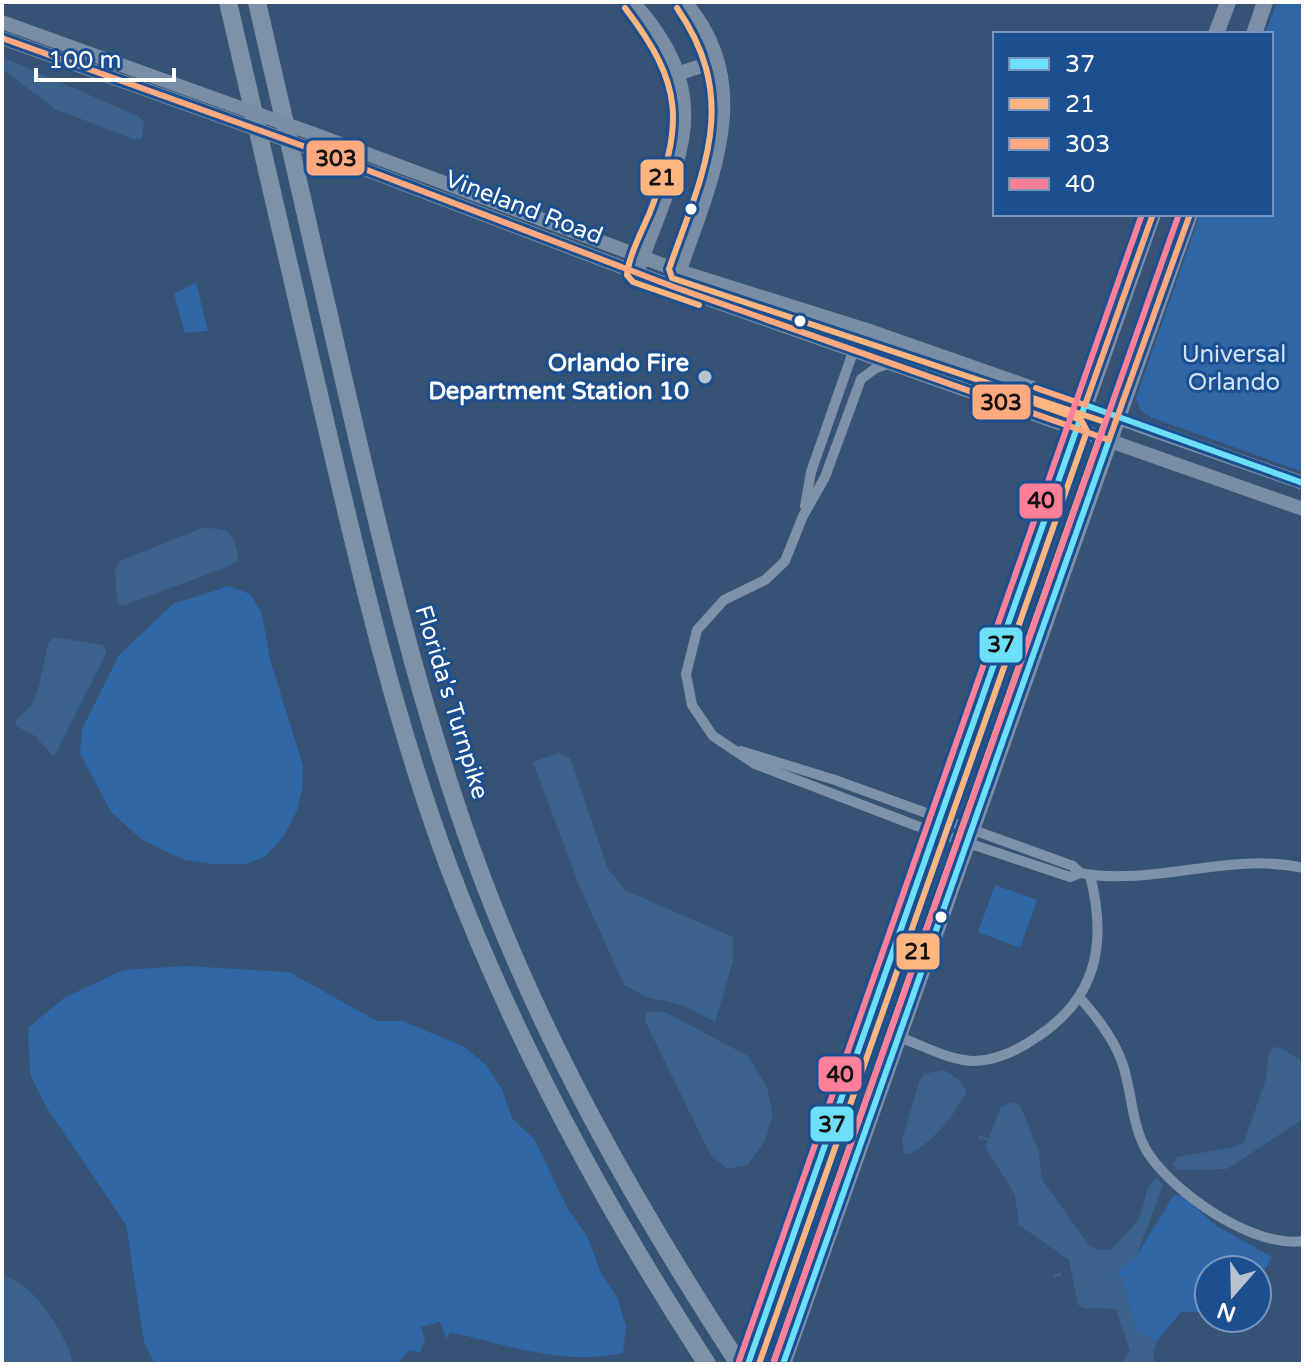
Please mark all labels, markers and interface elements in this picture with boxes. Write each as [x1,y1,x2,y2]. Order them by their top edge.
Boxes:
scale bar [36,32,174,82]
legend [993,32,1273,216]
text: 100 m [48,46,122,75]
text: 37 [1065,50,1095,79]
text: 21 [1065,90,1095,119]
text: 303 [1065,130,1110,159]
line badge: 303 [305,139,366,177]
text: 303 [315,146,357,172]
line badge: 21 [639,158,685,197]
street label: Vineland Road [441,164,607,251]
text: 21 [648,165,676,191]
text: 40 [1065,170,1095,199]
unlabelled marker [683,201,699,217]
unlabelled marker [792,313,808,329]
park label: Universal Orlando [1182,340,1286,397]
place label: Orlando Fire Department Station 10 [428,349,689,406]
marker: Orlando Fire Department Station 10 [696,368,714,386]
line badge: 303 [971,383,1032,421]
text: 303 [980,390,1022,416]
line badge: 40 [1018,482,1064,520]
text: 40 [1027,488,1055,514]
street label: Florida's Turnpike [408,602,495,803]
line badge: 37 [978,626,1024,664]
text: 37 [987,632,1015,658]
unlabelled marker [933,909,949,925]
line badge: 21 [895,932,941,971]
text: 21 [904,939,932,965]
line badge: 40 [817,1055,863,1093]
text: 40 [826,1062,854,1088]
line badge: 37 [809,1105,855,1143]
text: 37 [818,1112,846,1138]
north arrow [1193,1254,1273,1334]
text: N [1214,1297,1239,1327]

